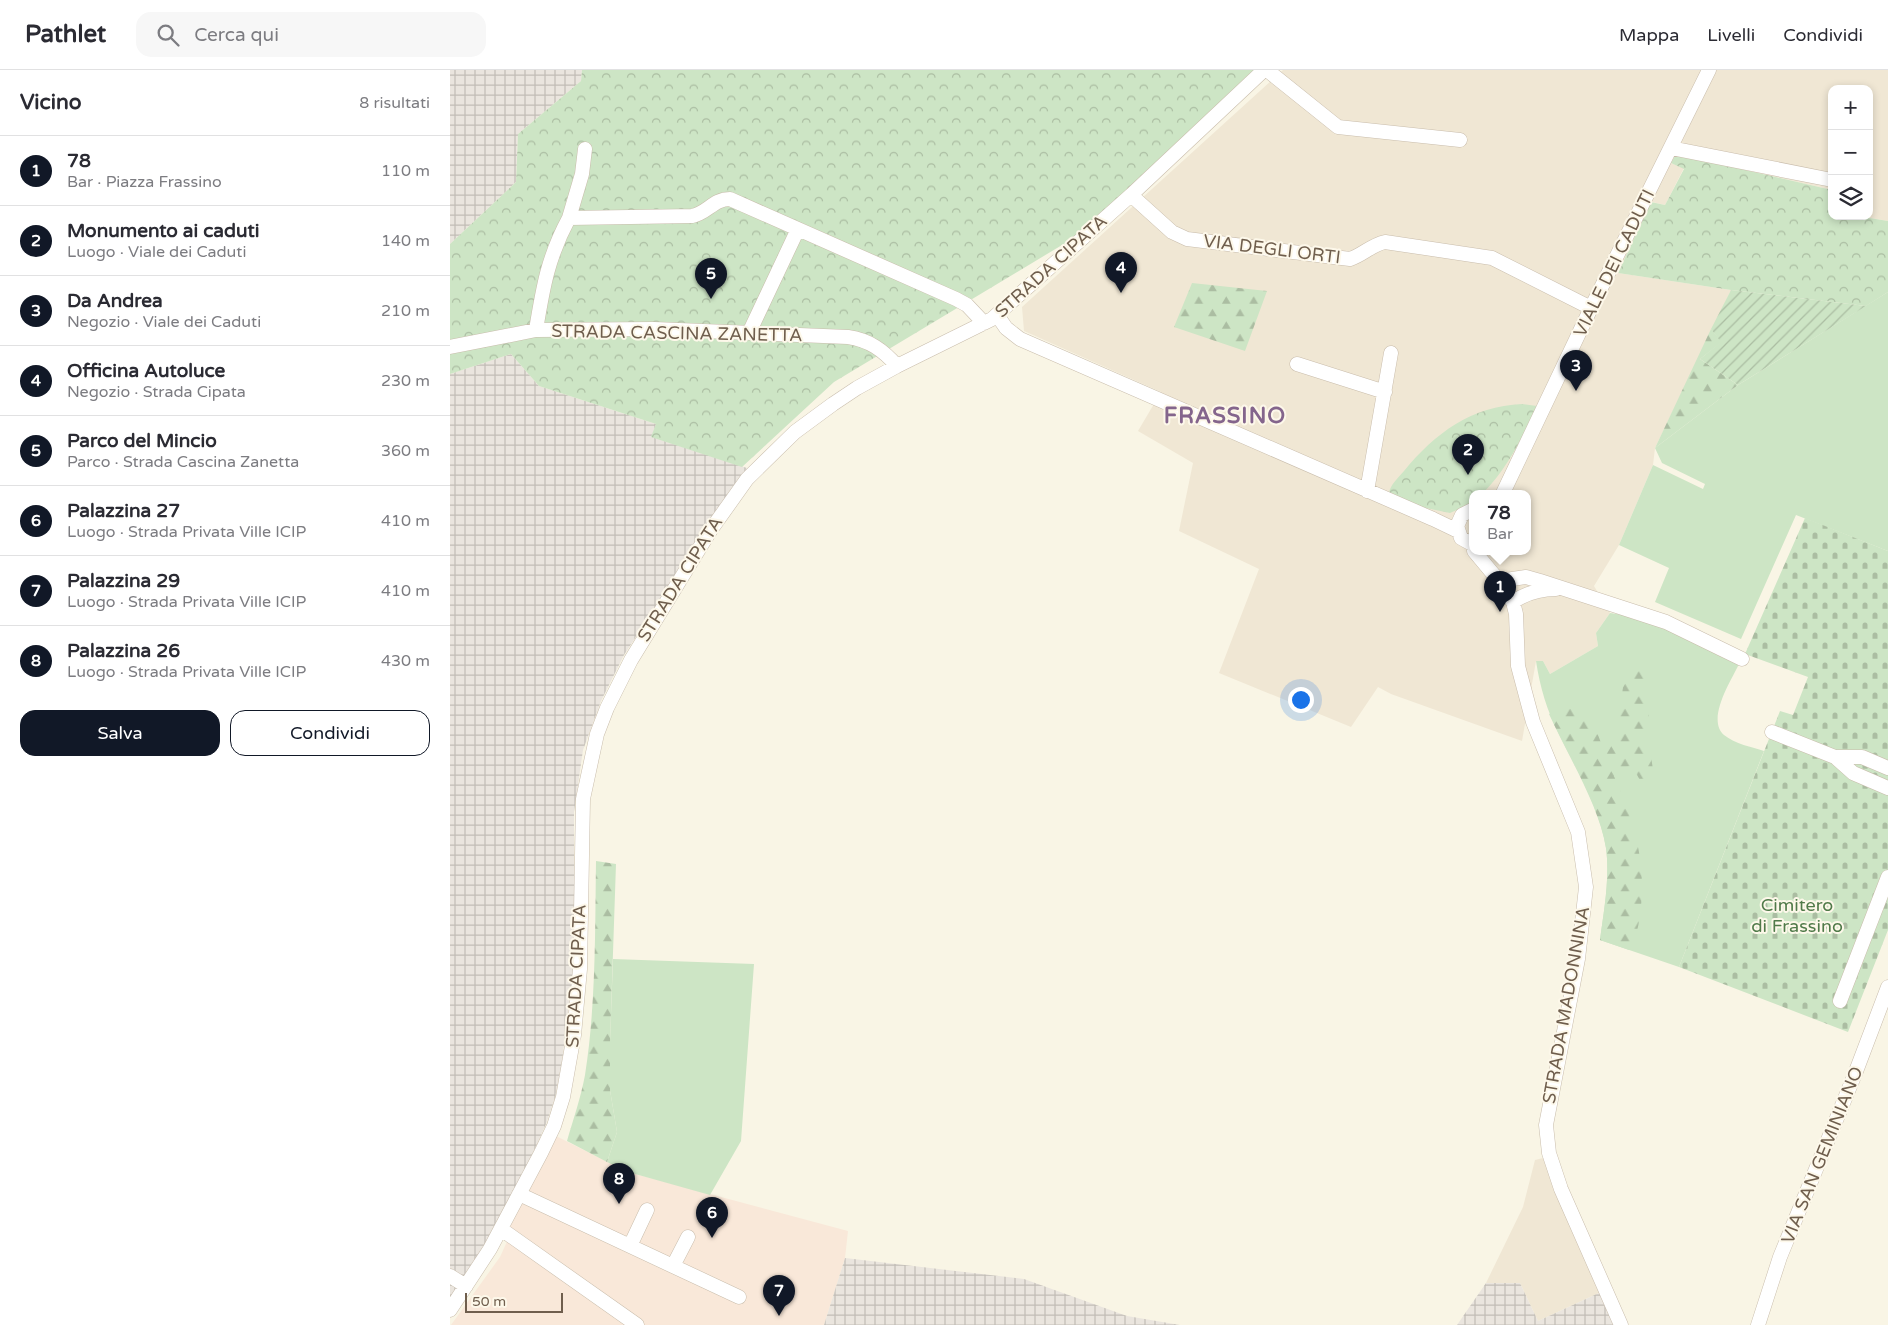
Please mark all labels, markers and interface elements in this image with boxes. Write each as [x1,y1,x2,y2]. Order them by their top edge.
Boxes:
search box [136,12,486,57]
text: Pathlet [25,20,106,49]
icon: search [154,21,182,49]
text: Cerca qui [194,24,279,46]
text: Mappa [1619,24,1679,46]
text: Livelli [1707,24,1755,46]
text: Condividi [1783,24,1863,46]
map controls [1828,85,1873,220]
button: + [1828,85,1873,130]
text: Vicino [20,90,82,115]
text: 8 risultati [359,93,430,113]
button: − [1828,130,1873,175]
text: 78 [67,150,91,172]
text: 1 [31,161,41,181]
text: 110 m [381,161,430,181]
text: Bar · Piazza Frassino [67,172,222,192]
button: layers [1828,175,1873,220]
street label: VIALE DEI CADUTI [1569,186,1659,340]
street label: STRADA CIPATA [990,210,1112,322]
text: Monumento ai caduti [67,220,260,242]
street label: VIA DEGLI ORTI [1202,230,1342,268]
text: 2 [31,231,41,251]
text: 140 m [381,231,430,251]
text: Luogo · Viale dei Caduti [67,242,246,262]
pin: 4 [1105,252,1137,293]
pin: 5 [695,258,727,299]
text: Da Andrea [67,290,163,312]
text: 3 [31,301,41,321]
text: 210 m [381,301,430,321]
text: Negozio · Viale dei Caduti [67,312,261,332]
street label: STRADA CASCINA ZANETTA [551,320,803,346]
pin: 3 [1560,350,1592,391]
text: Officina Autoluce [67,360,225,382]
text: 4 [31,371,41,391]
text: 230 m [381,371,430,391]
text: Negozio · Strada Cipata [67,382,246,402]
district label: FRASSINO [1164,403,1286,429]
text: Parco del Mincio [67,430,217,452]
pin: 2 [1452,434,1484,475]
text: 5 [31,441,41,461]
text: 360 m [381,441,430,461]
text: Parco · Strada Cascina Zanetta [67,452,299,472]
popup [1469,490,1531,555]
text: Palazzina 27 [67,500,180,522]
text: 78 [1487,502,1511,524]
text: 6 [31,511,41,531]
text: 410 m [381,511,430,531]
street label: STRADA CIPATA [633,512,727,646]
text: Luogo · Strada Privata Ville ICIP [67,522,306,542]
text: Bar [1487,524,1513,544]
text: Palazzina 29 [67,570,180,592]
pin: 1 [1484,571,1516,612]
text: 7 [31,581,41,601]
text: 410 m [381,581,430,601]
text: Luogo · Strada Privata Ville ICIP [67,592,306,612]
text: Palazzina 26 [67,640,180,662]
text: 8 [31,651,41,671]
text: 430 m [381,651,430,671]
text: Luogo · Strada Privata Ville ICIP [67,662,306,682]
your location [1288,687,1314,713]
button: Salva [20,710,220,756]
button: Condividi [230,710,430,756]
park label: Cimitero di Frassino [1751,894,1843,937]
street label: STRADA CIPATA [561,904,591,1048]
street label: STRADA MADONNINA [1538,905,1594,1105]
street label: VIA SAN GEMINIANO [1776,1063,1868,1247]
pin: 8 [603,1163,635,1204]
pin: 6 [696,1197,728,1238]
pin: 7 [763,1275,795,1316]
scale bar [465,1290,562,1313]
text: 50 m [472,1293,506,1310]

